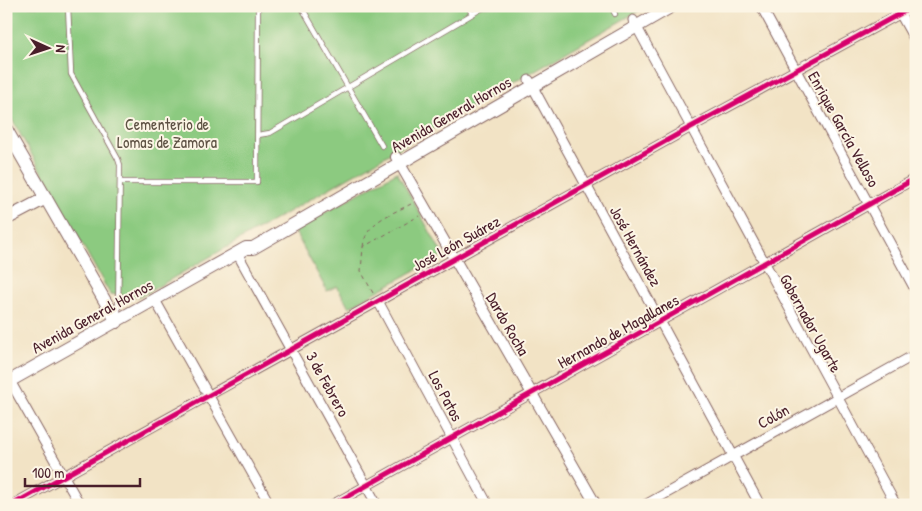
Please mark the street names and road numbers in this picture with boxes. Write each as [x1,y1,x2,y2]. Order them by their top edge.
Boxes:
street label: Enrique García Velloso [803,67,885,191]
street label: Avenida General Hornos [387,71,515,157]
street label: José Hernández [605,202,667,290]
street label: José León Suárez [408,210,504,276]
street label: Gobernador Ugarte [775,270,847,377]
street label: Avenida General Hornos [27,274,157,358]
street label: Dardo Rocha [481,288,535,360]
street label: Hernando de Magallanes [553,289,683,373]
street label: 3 de Febrero [301,348,355,421]
street label: Los Patos [424,367,468,425]
street label: Colón [753,398,793,434]

